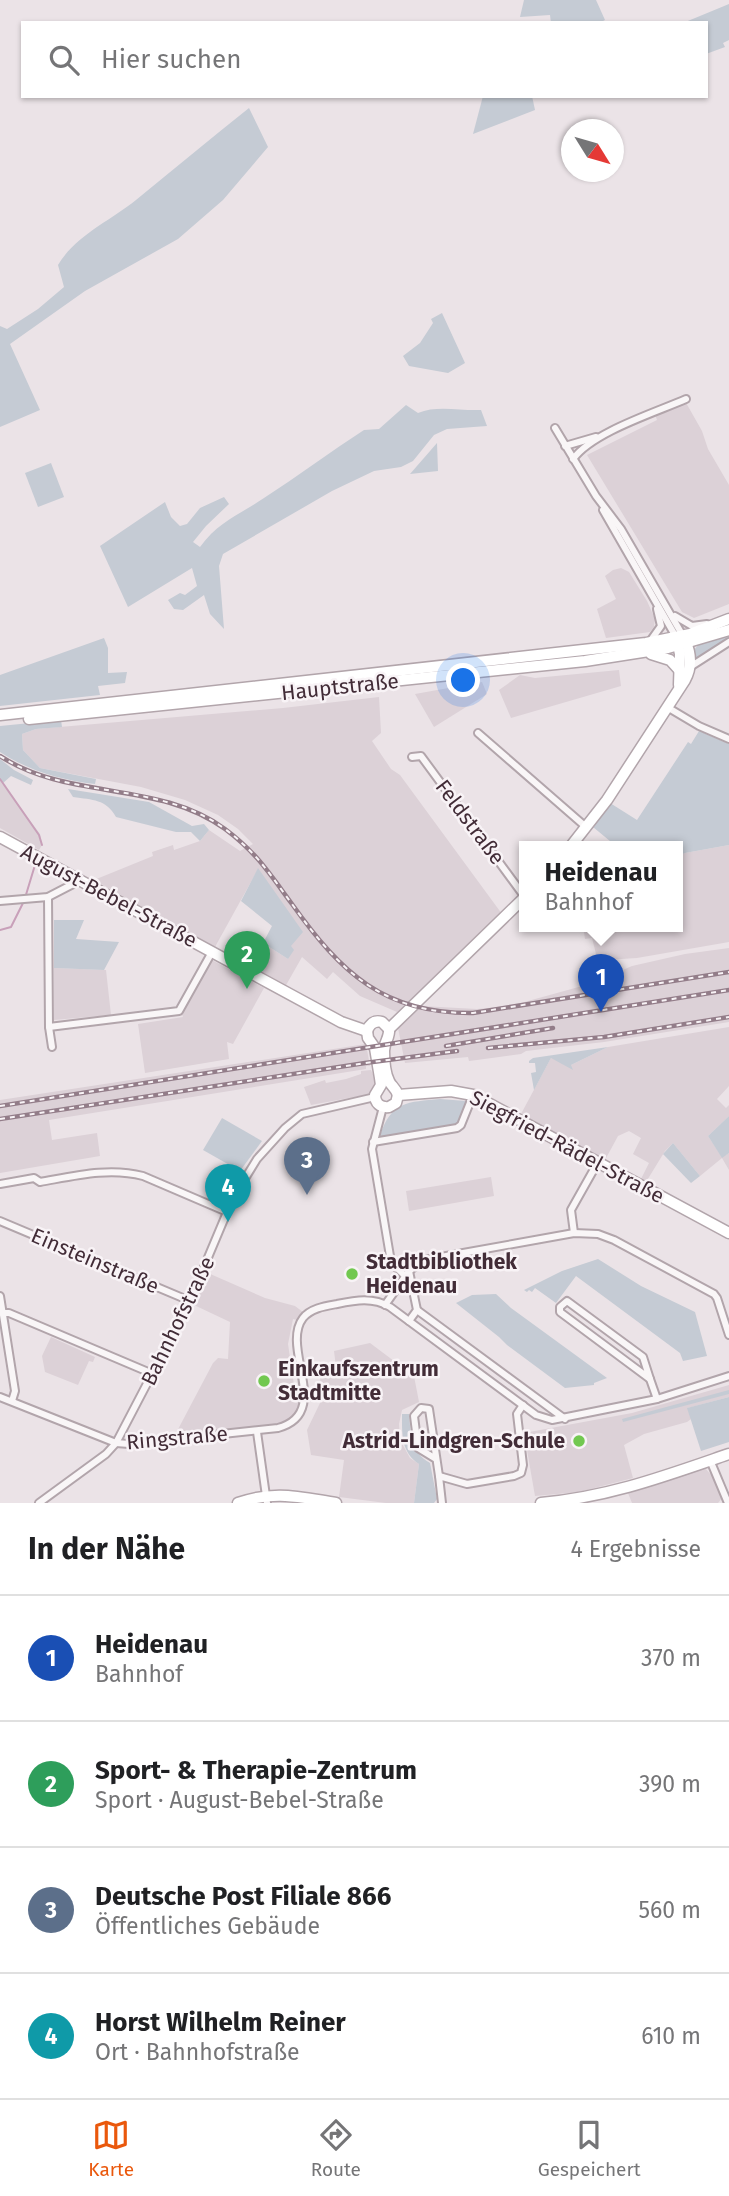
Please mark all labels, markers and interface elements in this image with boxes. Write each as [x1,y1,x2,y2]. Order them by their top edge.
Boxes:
search box [21,21,708,98]
icon: search [45,41,83,79]
text: Hier suchen [101,44,241,75]
north arrow [561,119,624,182]
your location [446,663,480,697]
street label: Hauptstraße [280,668,400,706]
street label: Feldstraße [430,774,510,870]
street label: August-Bebel-Straße [17,839,201,953]
popup [519,841,683,932]
text: Heidenau [544,857,658,888]
text: Bahnhof [544,888,633,916]
pin: 2 [224,931,270,989]
pin: 1 [578,954,624,1012]
street label: Siegfried-Rädel-Straße [465,1085,669,1209]
pin: 3 [284,1137,330,1195]
pin: 4 [205,1164,251,1222]
street label: Einsteinstraße [27,1222,163,1300]
place label: Stadtbibliothek Heidenau [366,1249,517,1299]
street label: Bahnhofstraße [136,1252,220,1390]
marker: Stadtbibliothek Heidenau [344,1266,360,1282]
place label: Einkaufszentrum Stadtmitte [278,1356,439,1406]
marker: Einkaufszentrum Stadtmitte [256,1373,272,1389]
street label: Ringstraße [125,1421,229,1455]
place label: Astrid-Lindgren-Schule [342,1428,565,1454]
marker: Astrid-Lindgren-Schule [571,1433,587,1449]
text: In der Nähe [28,1531,185,1567]
text: 4 Ergebnisse [571,1535,701,1563]
text: Heidenau [95,1629,208,1660]
text: 1 [46,1644,56,1672]
text: 370 m [641,1644,701,1672]
text: Bahnhof [95,1660,183,1688]
text: Sport- & Therapie-Zentrum [95,1755,417,1786]
text: 2 [45,1770,57,1798]
text: 390 m [639,1770,701,1798]
text: Sport · August-Bebel-Straße [95,1786,384,1814]
text: Deutsche Post Filiale 866 [95,1881,391,1912]
text: 3 [45,1896,57,1924]
text: 560 m [639,1896,701,1924]
text: Öffentliches Gebäude [95,1912,320,1940]
text: Horst Wilhelm Reiner [95,2007,346,2038]
text: 4 [45,2022,58,2050]
text: 610 m [641,2022,701,2050]
text: Ort · Bahnhofstraße [95,2038,300,2066]
tab: Karte [88,2116,134,2181]
tab: Route [311,2116,361,2181]
tab: Gespeichert [538,2116,641,2181]

